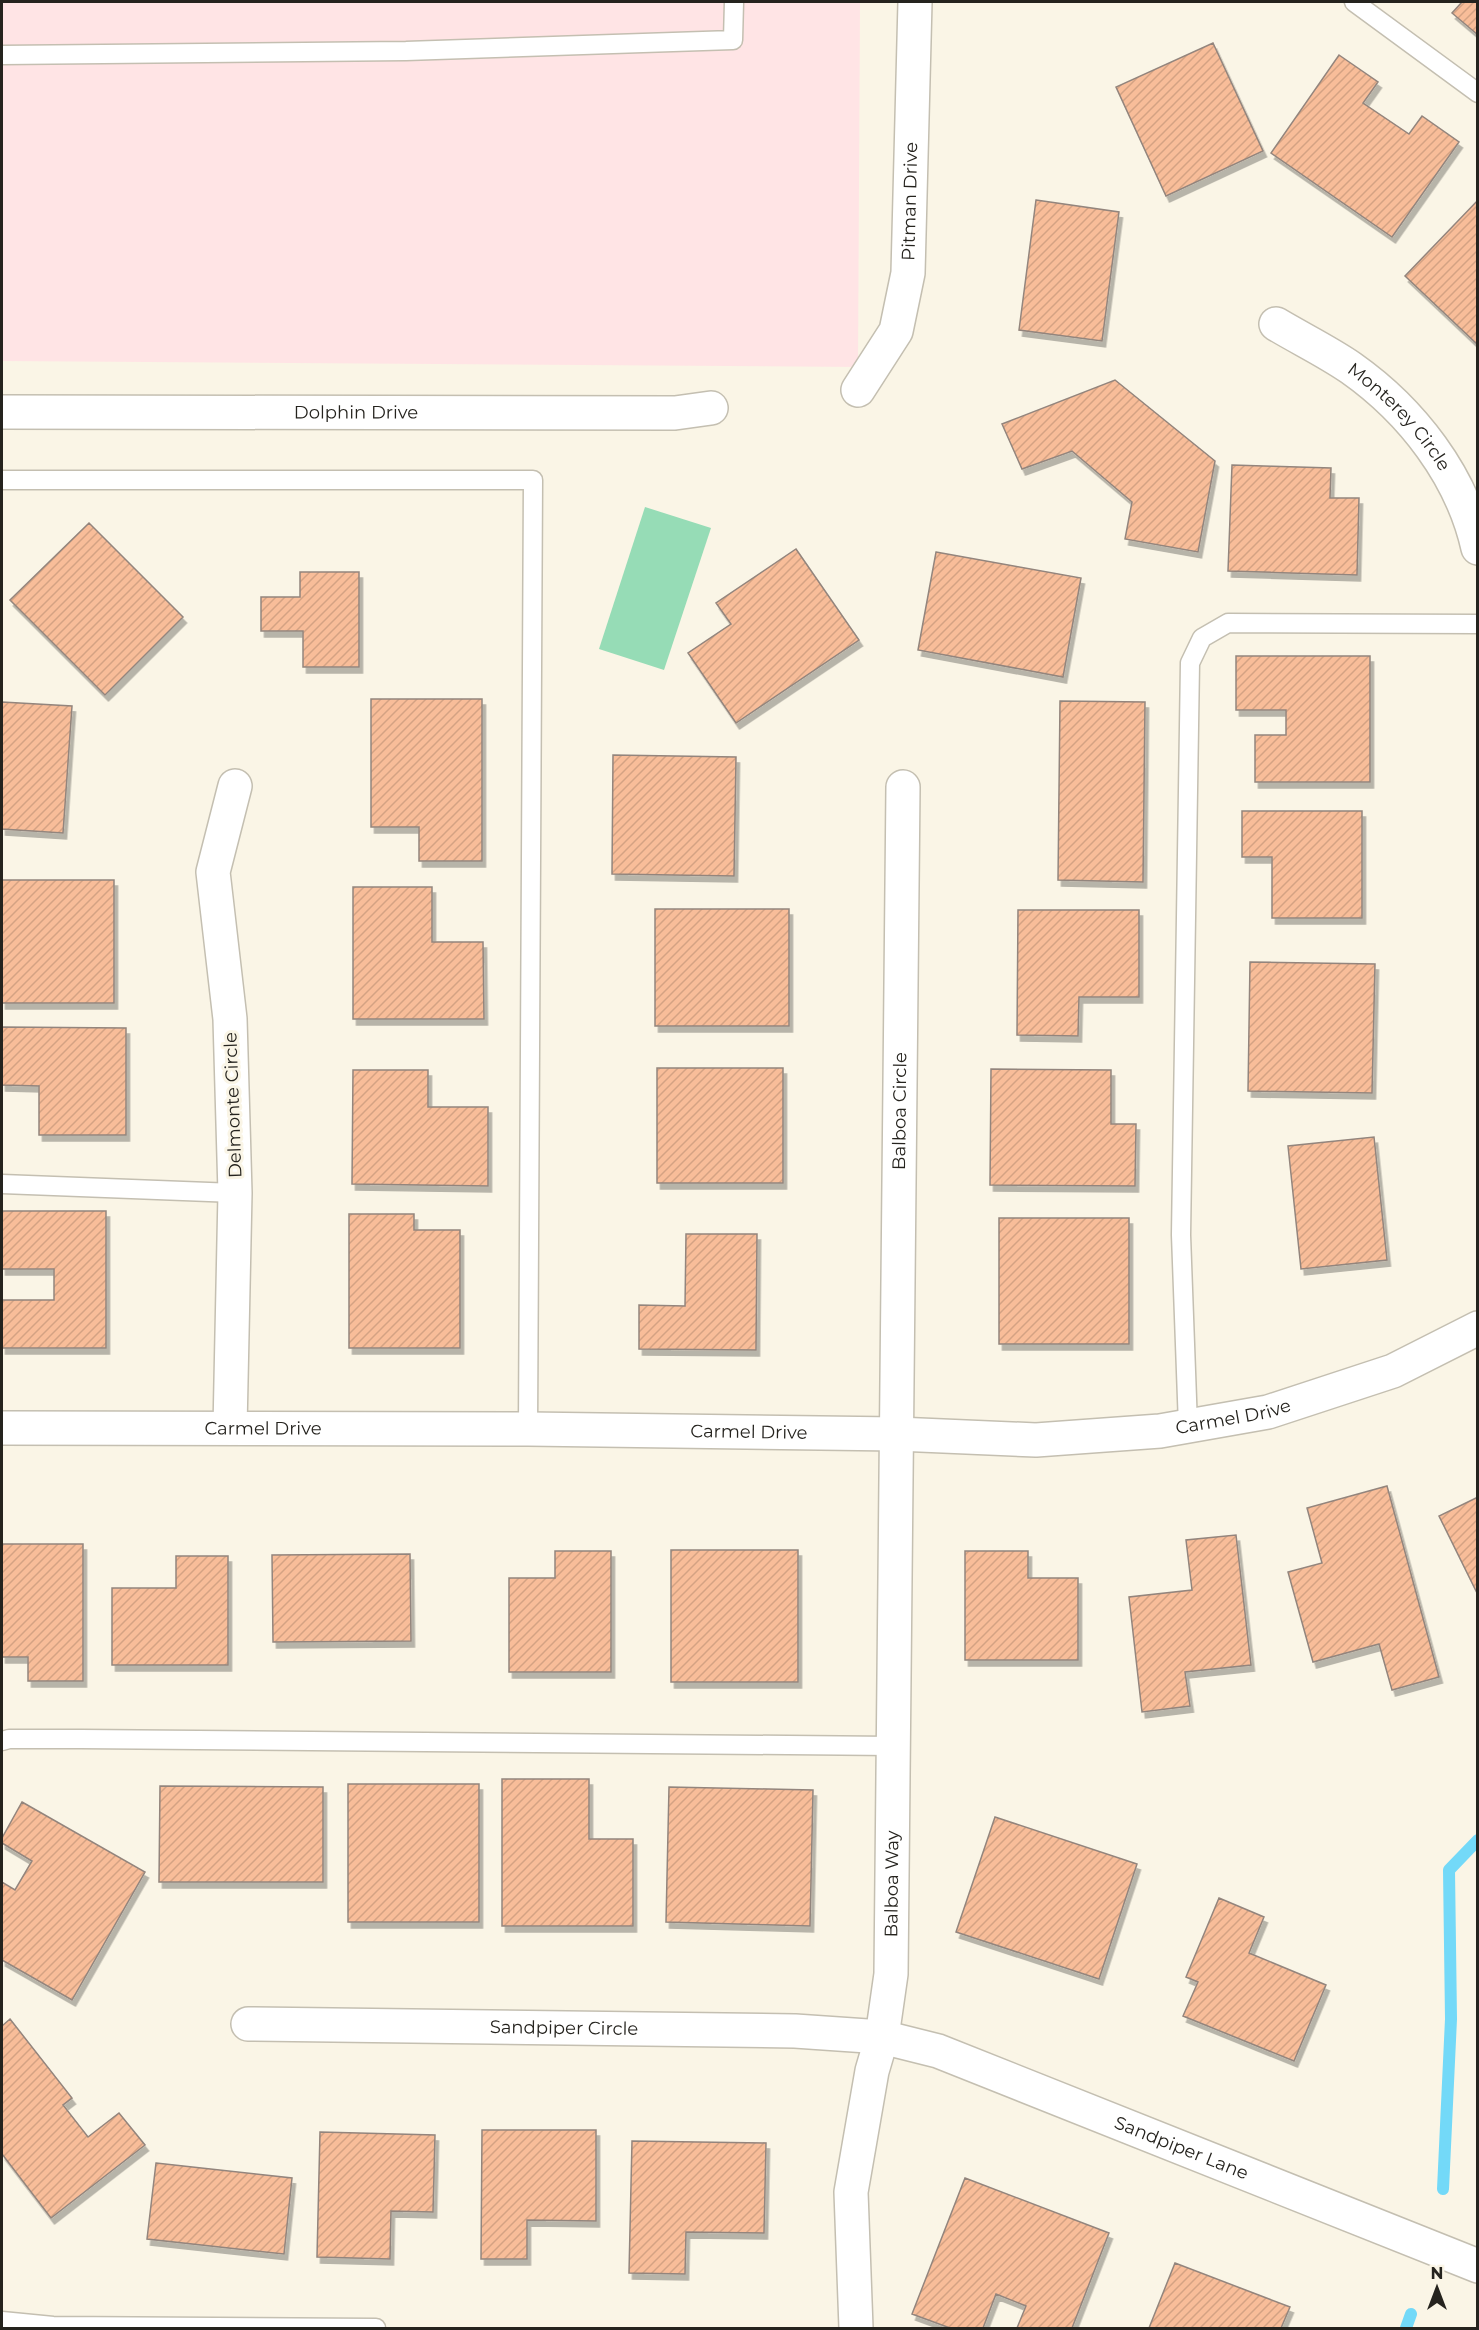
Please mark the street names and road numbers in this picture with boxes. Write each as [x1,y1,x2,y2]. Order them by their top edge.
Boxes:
street label: Pitman Drive [897,142,922,261]
street label: Monterey Circle [1343,358,1455,475]
street label: Dolphin Drive [294,401,418,424]
street label: Delmonte Circle [219,1032,247,1178]
street label: Balboa Circle [888,1052,911,1170]
street label: Carmel Drive [1174,1394,1294,1439]
street label: Carmel Drive [204,1417,322,1440]
street label: Carmel Drive [690,1420,808,1444]
street label: Balboa Way [880,1830,903,1938]
street label: Sandpiper Circle [490,2016,638,2040]
street label: Sandpiper Lane [1111,2111,1252,2185]

